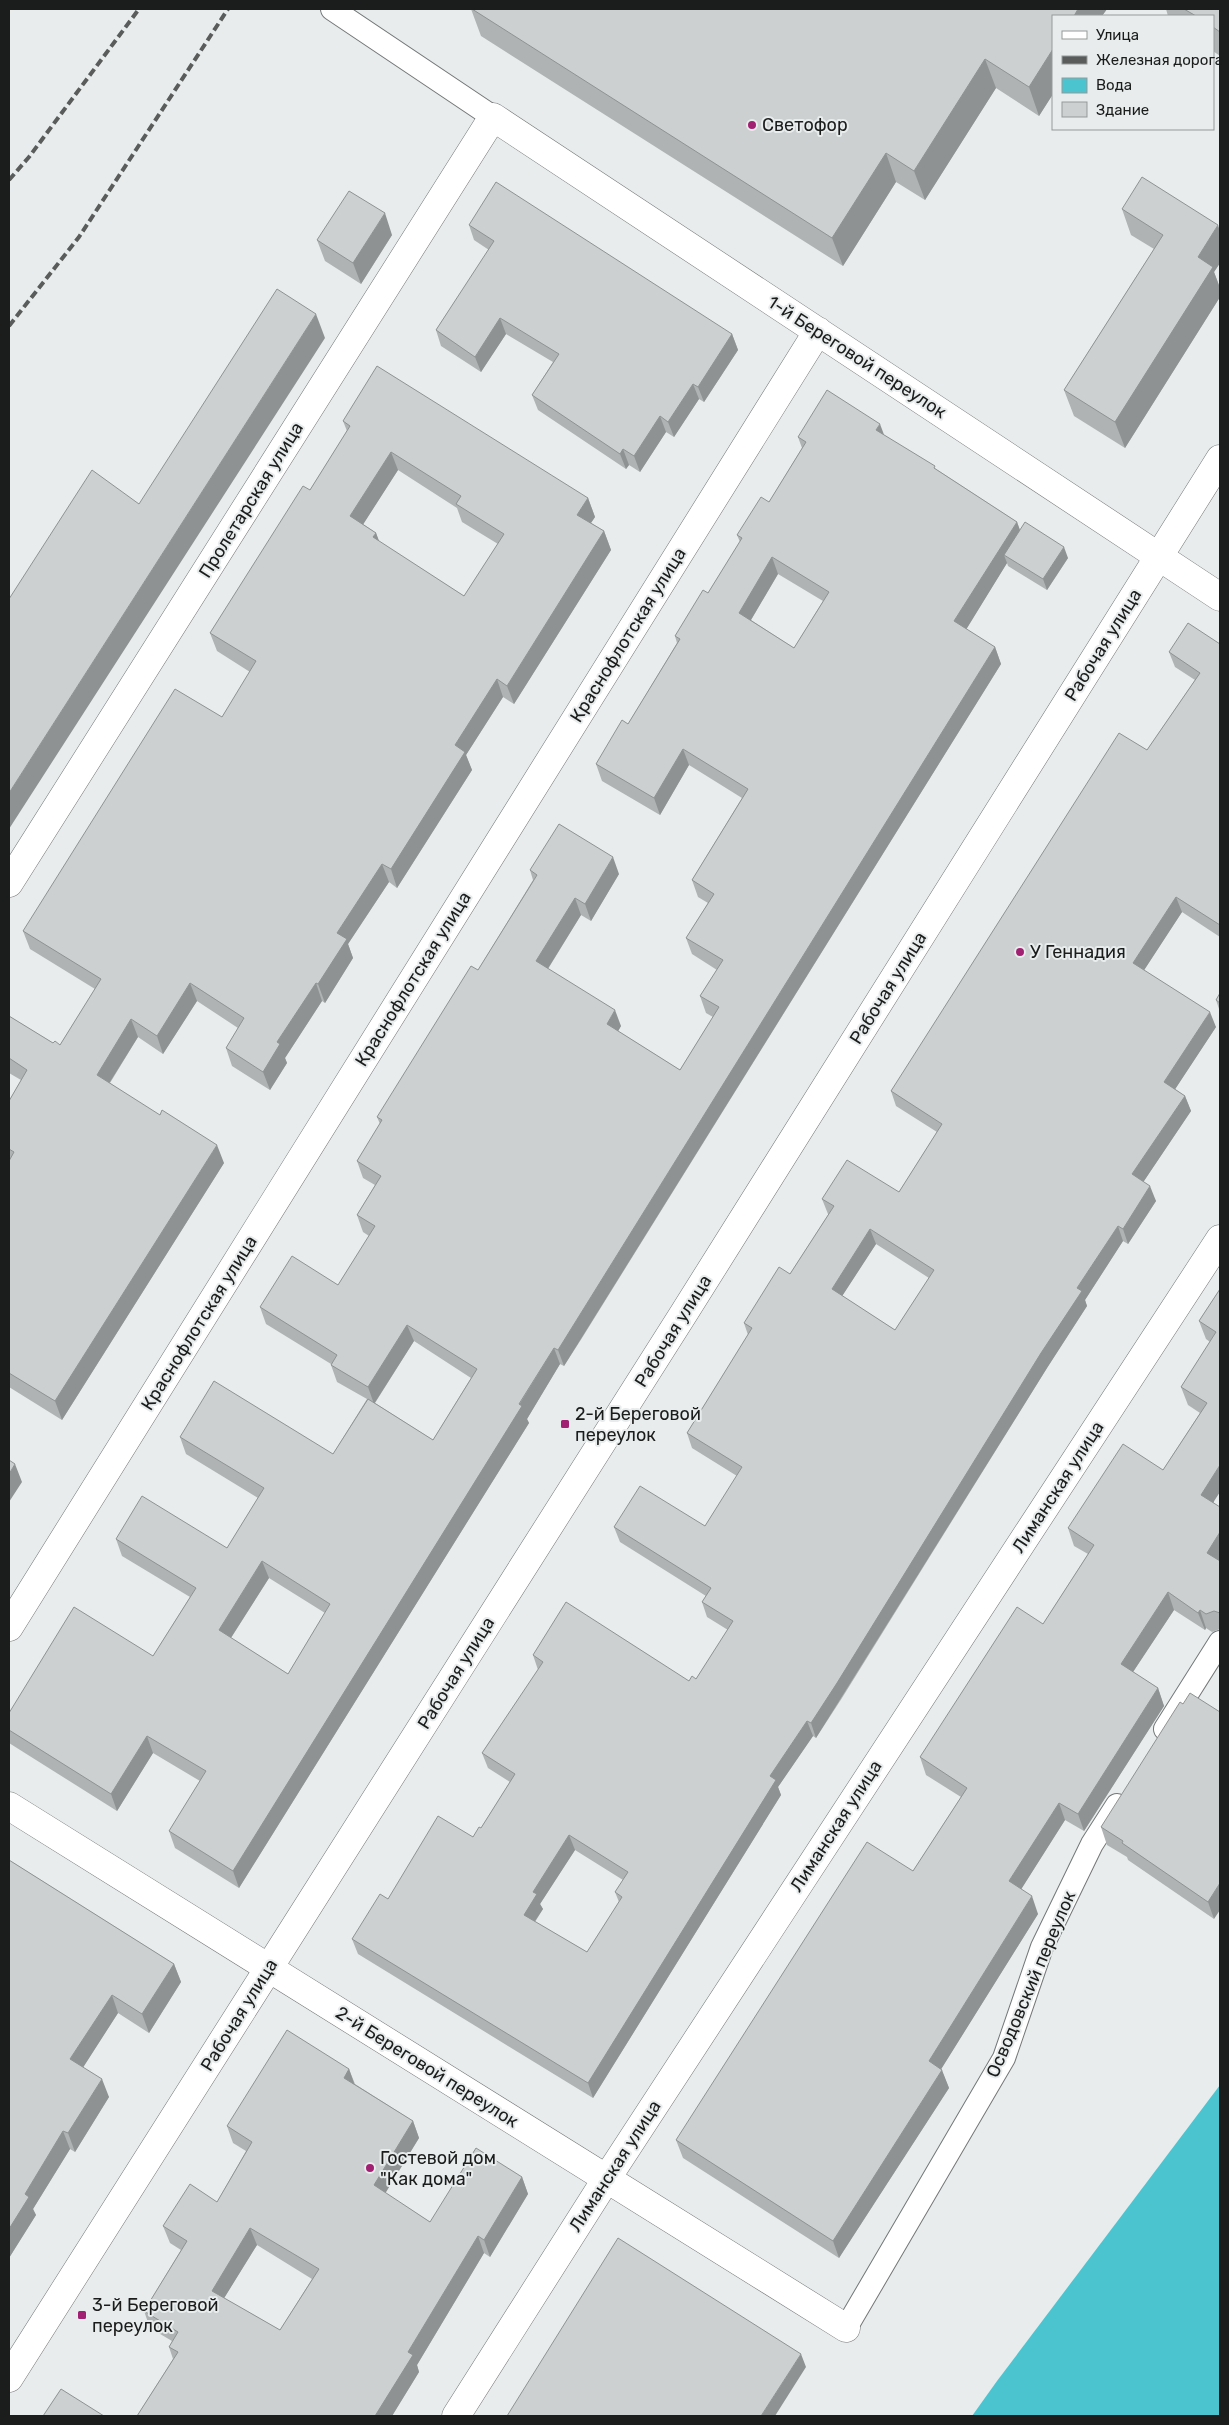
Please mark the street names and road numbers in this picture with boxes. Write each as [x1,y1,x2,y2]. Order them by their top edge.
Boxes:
street label: 1-й Береговой переулок [763,291,951,423]
street label: Пролетарская улица [194,418,308,582]
street label: Краснофлотская улица [565,544,691,726]
street label: Рабочая улица [1060,585,1146,705]
street label: Краснофлотская улица [350,888,476,1070]
street label: Рабочая улица [845,928,931,1048]
street label: Краснофлотская улица [136,1232,262,1414]
street label: Рабочая улица [630,1271,716,1391]
street label: Лиманская улица [1007,1417,1109,1557]
street label: Рабочая улица [413,1613,499,1733]
street label: Лиманская улица [785,1756,887,1896]
street label: Осводовский переулок [982,1887,1080,2081]
street label: Рабочая улица [196,1955,282,2075]
street label: 2-й Береговой переулок [332,2002,523,2132]
street label: Лиманская улица [564,2096,666,2236]

